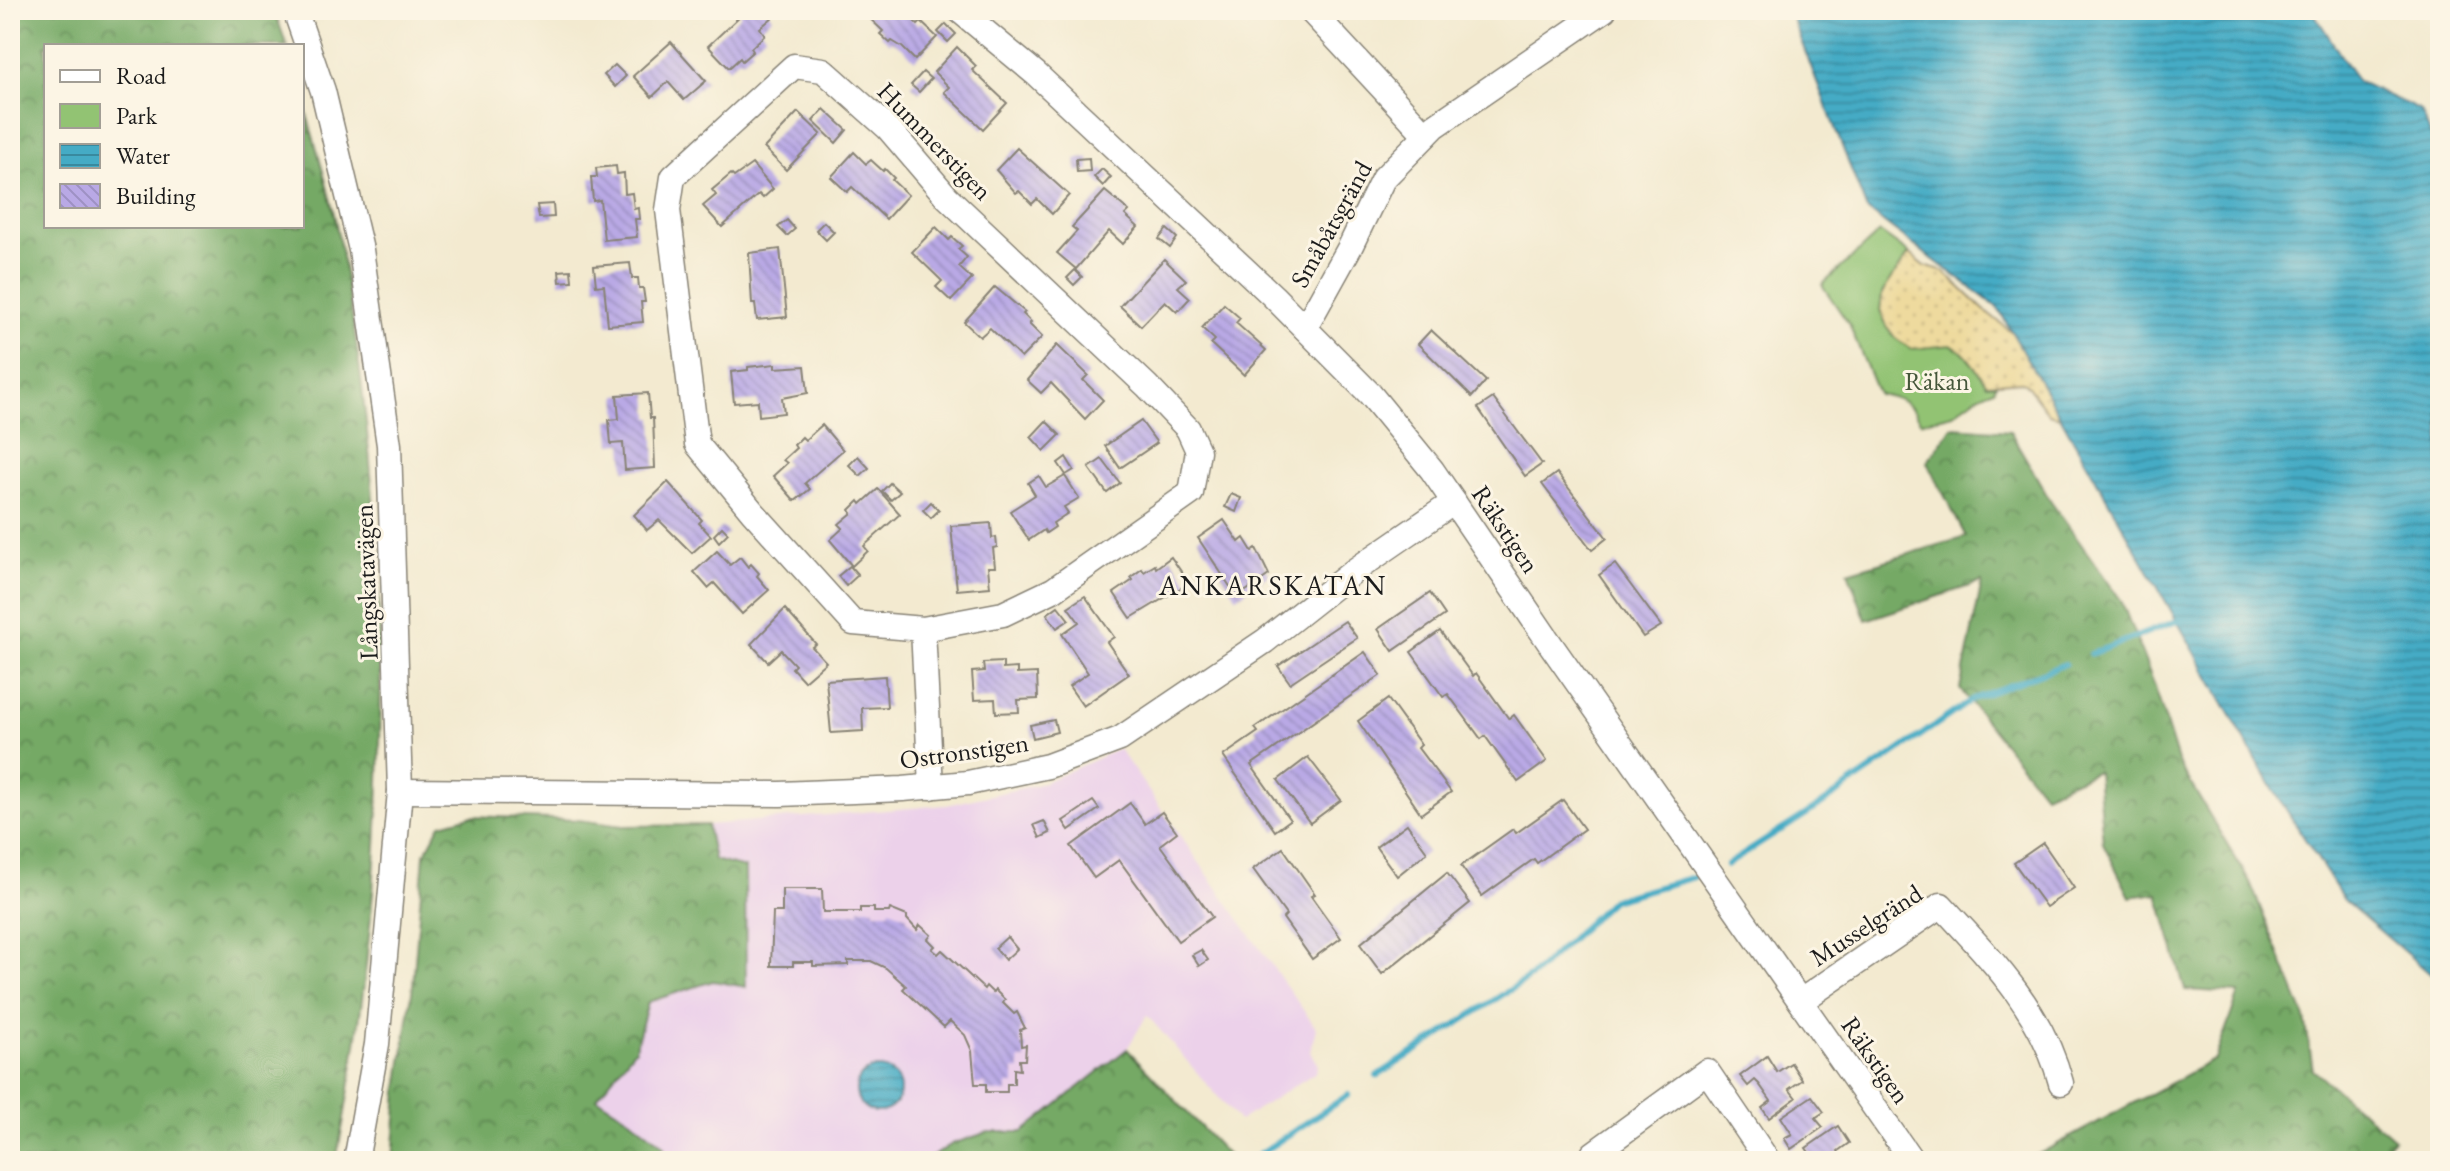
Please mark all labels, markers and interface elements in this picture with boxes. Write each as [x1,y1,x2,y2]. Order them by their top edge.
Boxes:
legend [44,44,304,228]
text: Road [116,60,167,91]
street label: Hummerstigen [870,74,1000,208]
text: Park [116,100,158,131]
text: Water [116,140,170,171]
street label: Småbåtsgränd [1282,154,1380,293]
text: Building [116,180,196,211]
park label: Räkan [1904,364,1970,398]
street label: Räkstigen [1464,478,1548,580]
street label: Långskatavägen [346,503,386,661]
district label: ANKARSKATAN [1158,567,1387,603]
street label: Ostronstigen [897,725,1031,777]
street label: Musselgränd [1803,876,1929,974]
street label: Räkstigen [1834,1010,1919,1111]

